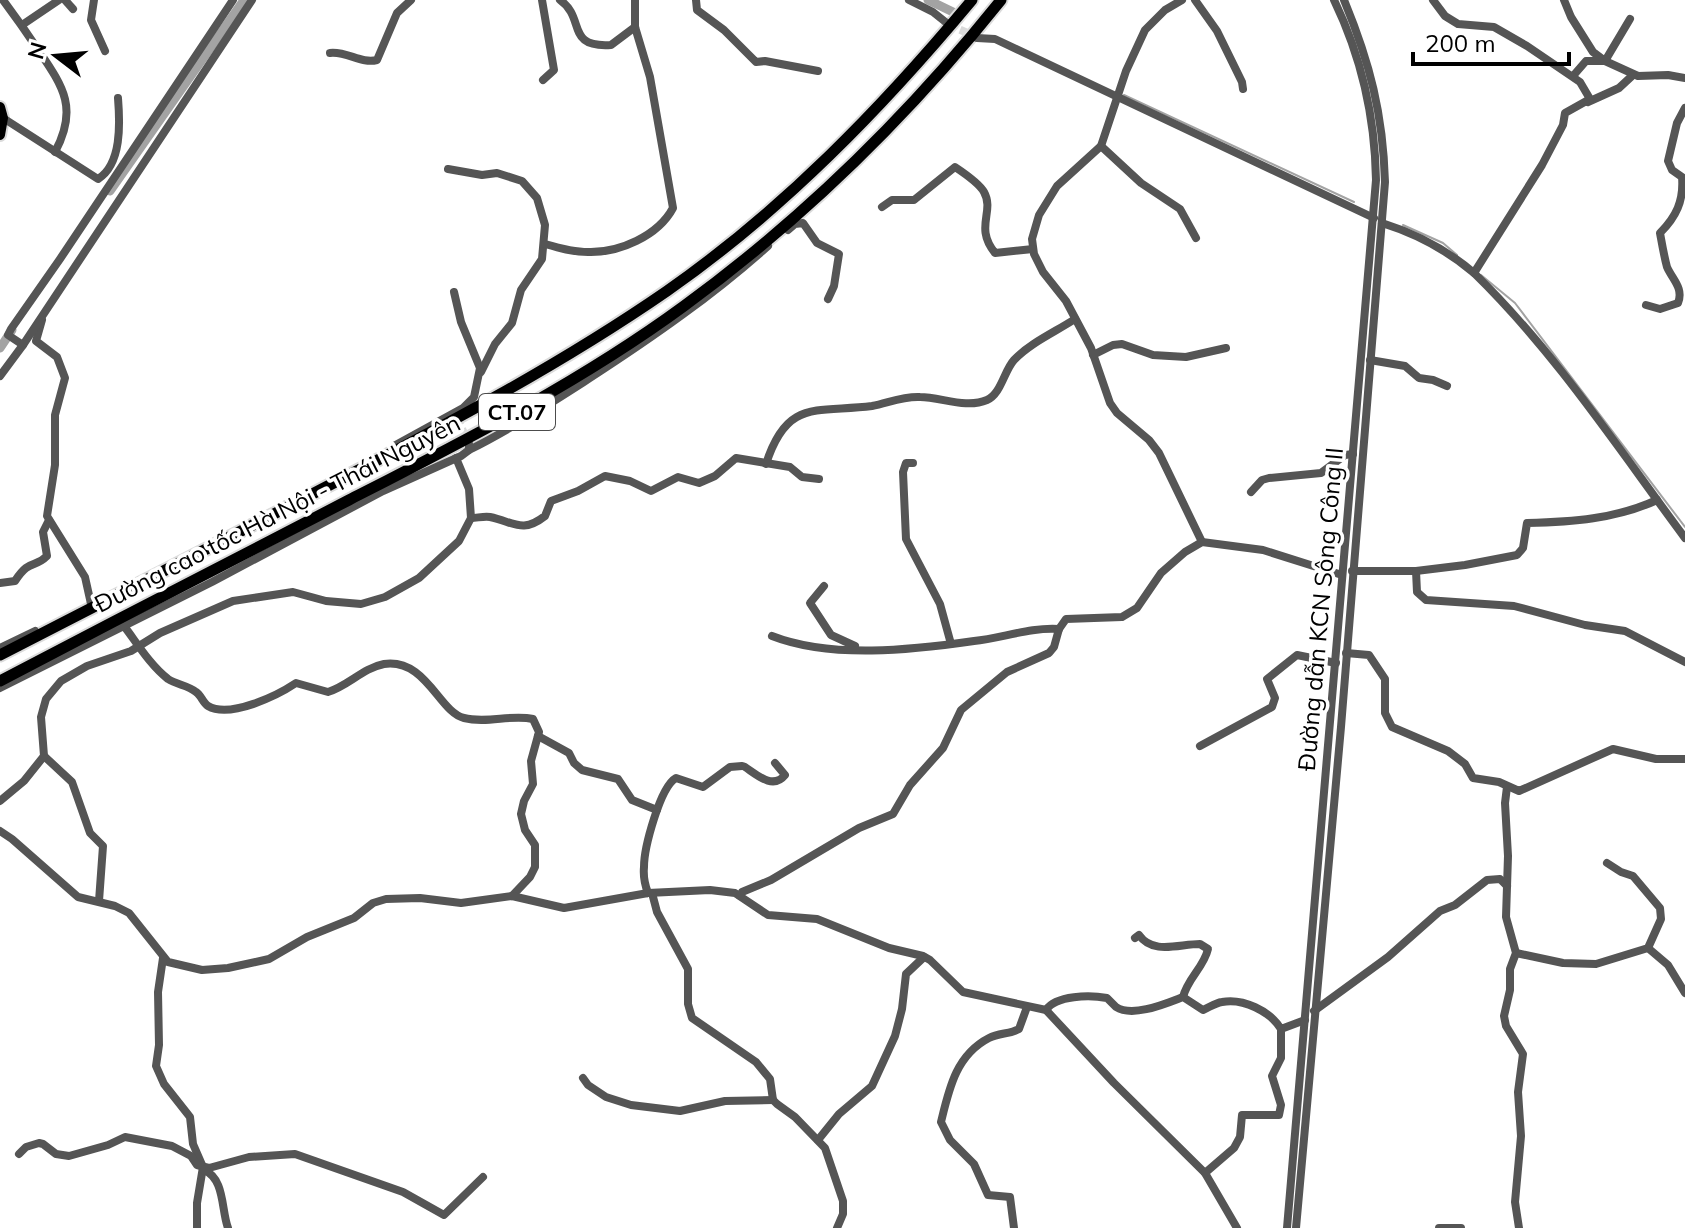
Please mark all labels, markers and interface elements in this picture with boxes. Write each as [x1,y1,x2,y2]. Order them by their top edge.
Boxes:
north arrow [16,16,96,96]
scale bar [1413,16,1569,66]
text: 200 m [1425,28,1496,58]
text: N [21,39,53,62]
road number: CT.07 [479,394,555,430]
street label: Đường cao tốc Hà Nội - Thái Nguyên [89,407,465,619]
street label: Đường dẫn KCN Sông Công II [1291,446,1349,772]

